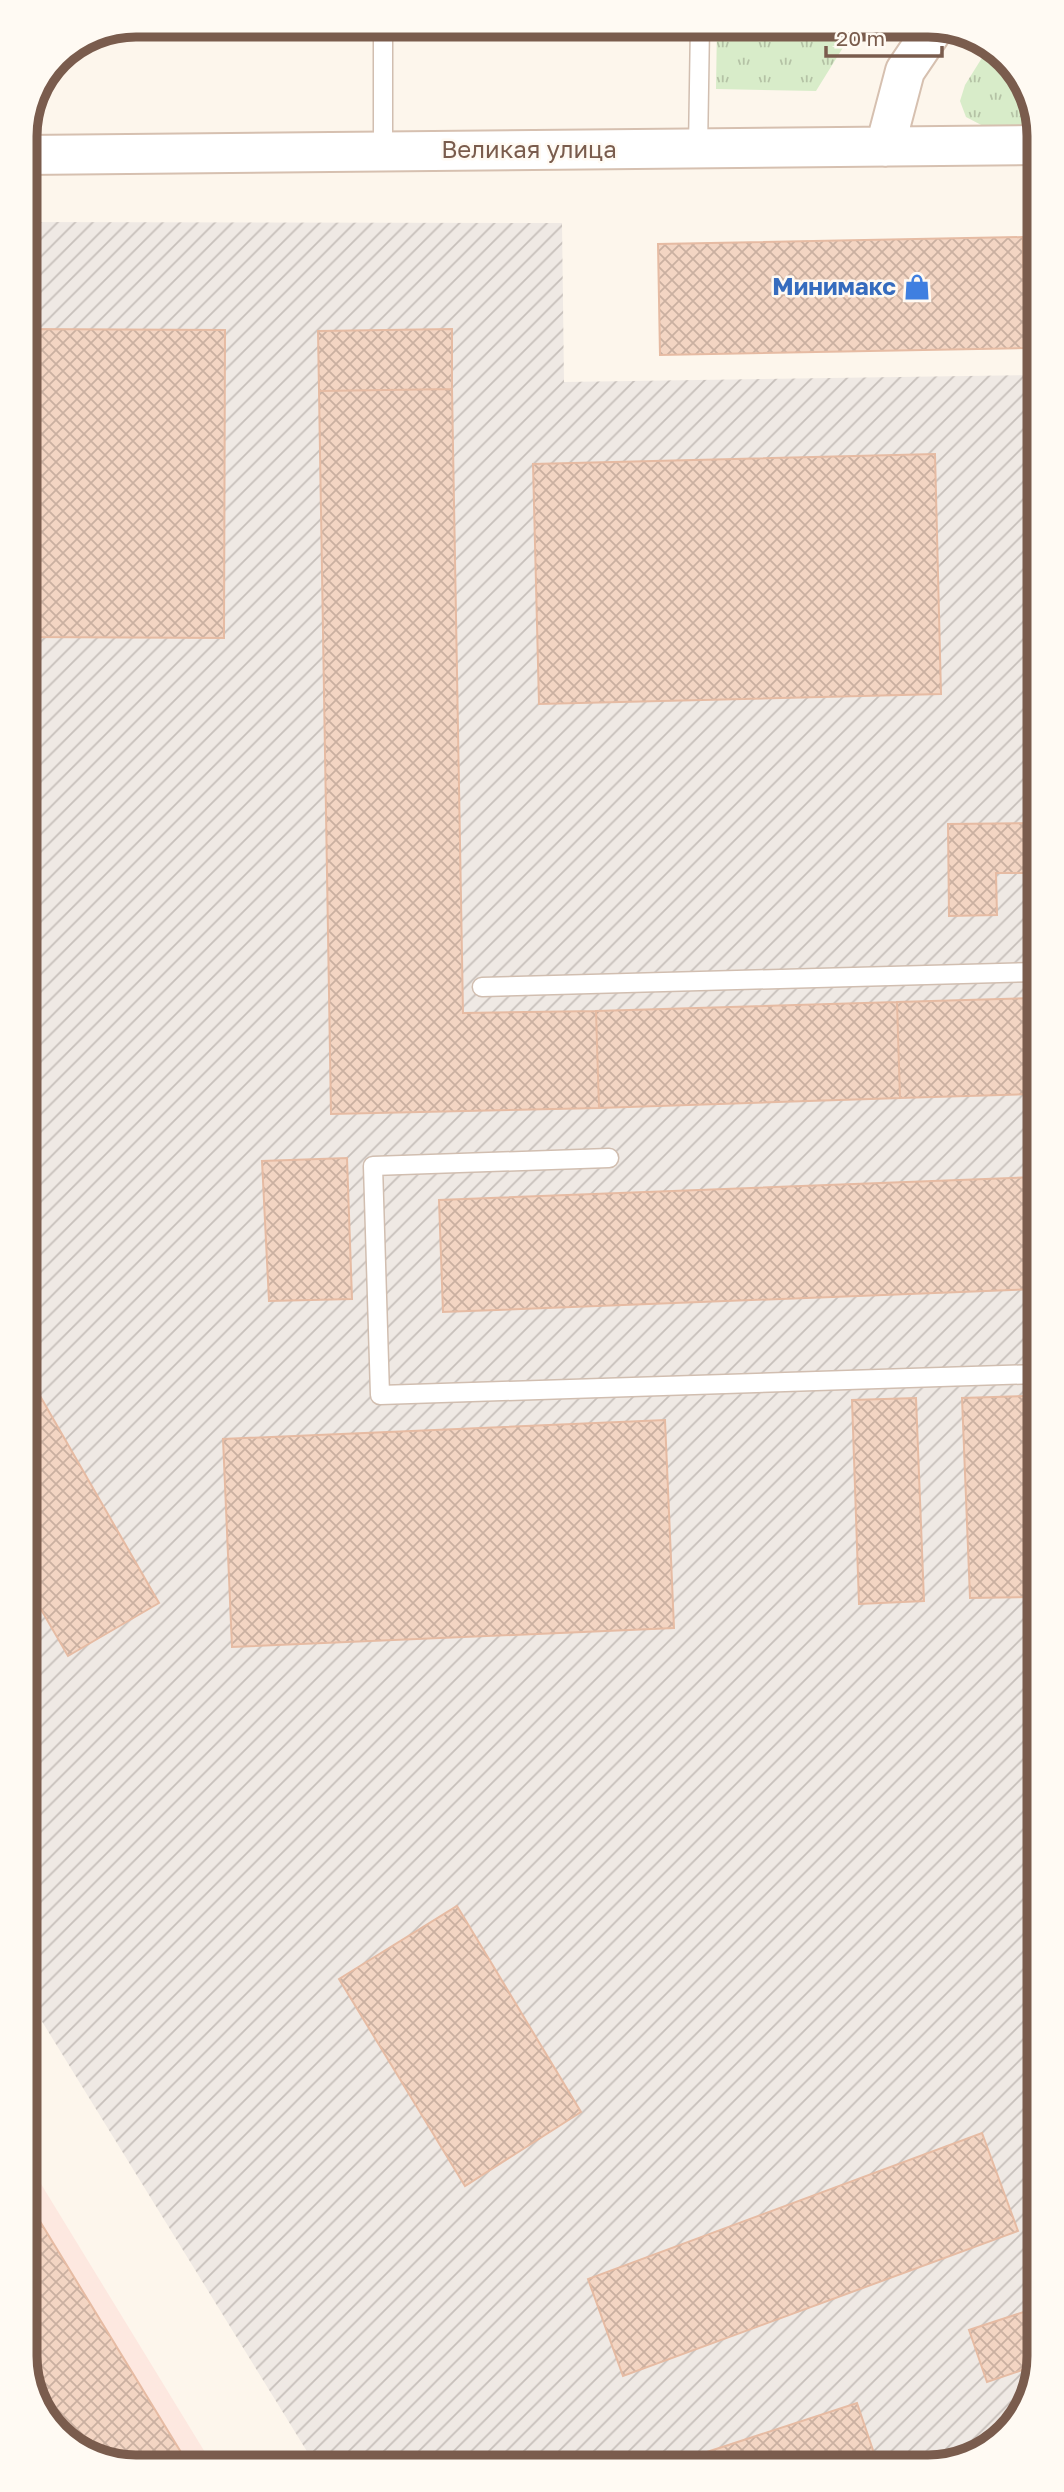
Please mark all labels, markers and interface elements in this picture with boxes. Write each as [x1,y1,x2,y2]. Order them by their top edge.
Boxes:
scale bar [826,14,942,58]
text: 20 m [836,25,885,51]
street label: Великая улица [441,134,617,163]
place label: Минимакс [772,271,896,300]
shop icon: Минимакс [902,272,932,302]

